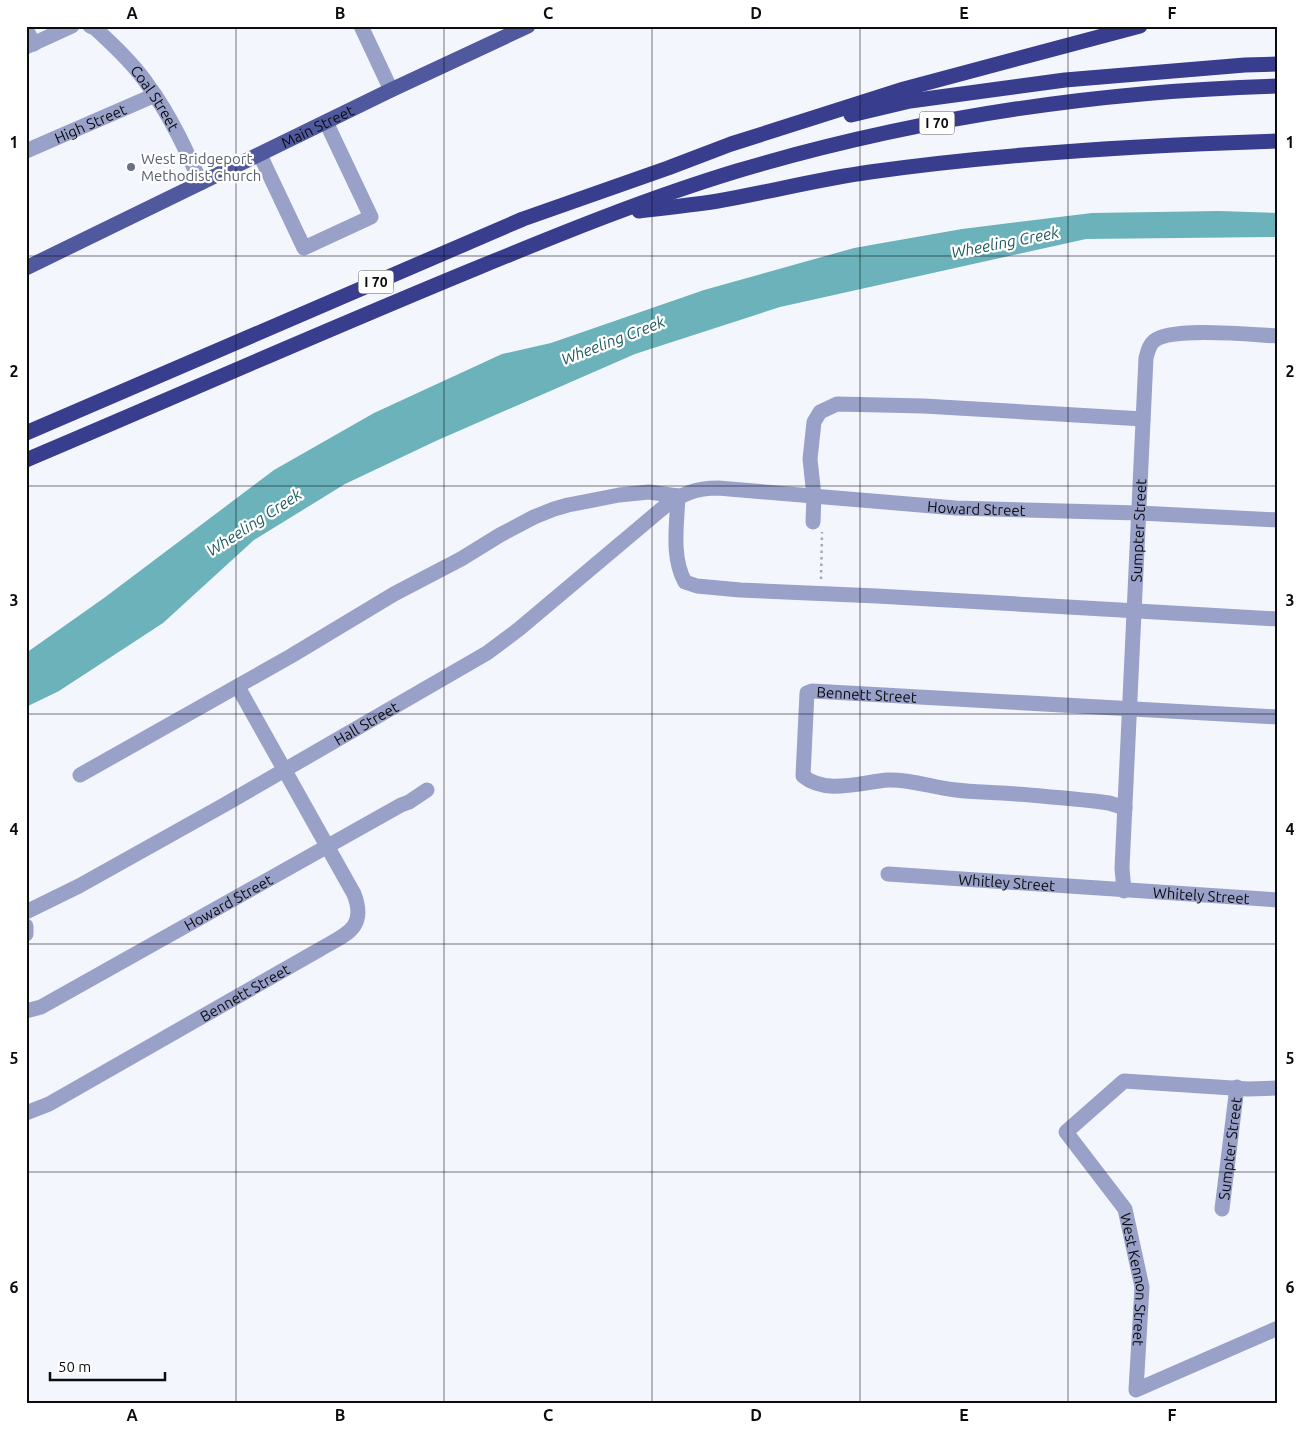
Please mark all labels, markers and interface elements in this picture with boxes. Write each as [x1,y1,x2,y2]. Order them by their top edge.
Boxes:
text: A [126,4,138,22]
text: B [335,4,345,22]
text: C [543,4,553,22]
text: D [750,4,762,22]
text: E [959,4,969,22]
text: F [1168,4,1177,22]
street label: Coal Street [127,61,183,133]
street label: High Street [52,100,129,146]
street label: Main Street [278,101,356,151]
road number: I 70 [920,112,954,134]
text: 1 [9,133,19,151]
text: 1 [1285,133,1295,151]
place label: West Bridgeport Methodist Church [141,150,261,184]
marker: West Bridgeport Methodist Church [125,161,137,173]
water label: Wheeling Creek [950,223,1061,261]
road number: I 70 [358,270,394,294]
water label: Wheeling Creek [559,312,668,368]
text: 2 [9,362,19,380]
text: 2 [1285,362,1295,380]
street label: Sumpter Street [1127,478,1149,582]
water label: Wheeling Creek [203,484,305,559]
street label: Howard Street [927,497,1026,518]
text: 3 [9,591,19,609]
text: 3 [1285,591,1295,609]
street label: Bennett Street [816,683,917,705]
street label: Hall Street [331,698,401,748]
text: 4 [9,820,19,838]
text: 4 [1285,820,1295,838]
street label: Whitley Street [958,870,1056,894]
street label: Howard Street [181,871,275,934]
street label: Whitely Street [1152,883,1250,907]
street label: Bennett Street [197,960,293,1025]
text: 5 [9,1049,19,1067]
text: 5 [1285,1049,1295,1067]
street label: Sumpter Street [1215,1096,1244,1201]
street label: West Kennon Street [1118,1211,1151,1347]
text: 6 [9,1278,19,1296]
text: 6 [1285,1278,1295,1296]
scale bar [50,1349,165,1381]
text: 50 m [58,1358,91,1375]
text: A [126,1406,138,1424]
text: B [335,1406,345,1424]
text: C [543,1406,553,1424]
text: D [750,1406,762,1424]
text: E [959,1406,969,1424]
text: F [1168,1406,1177,1424]

